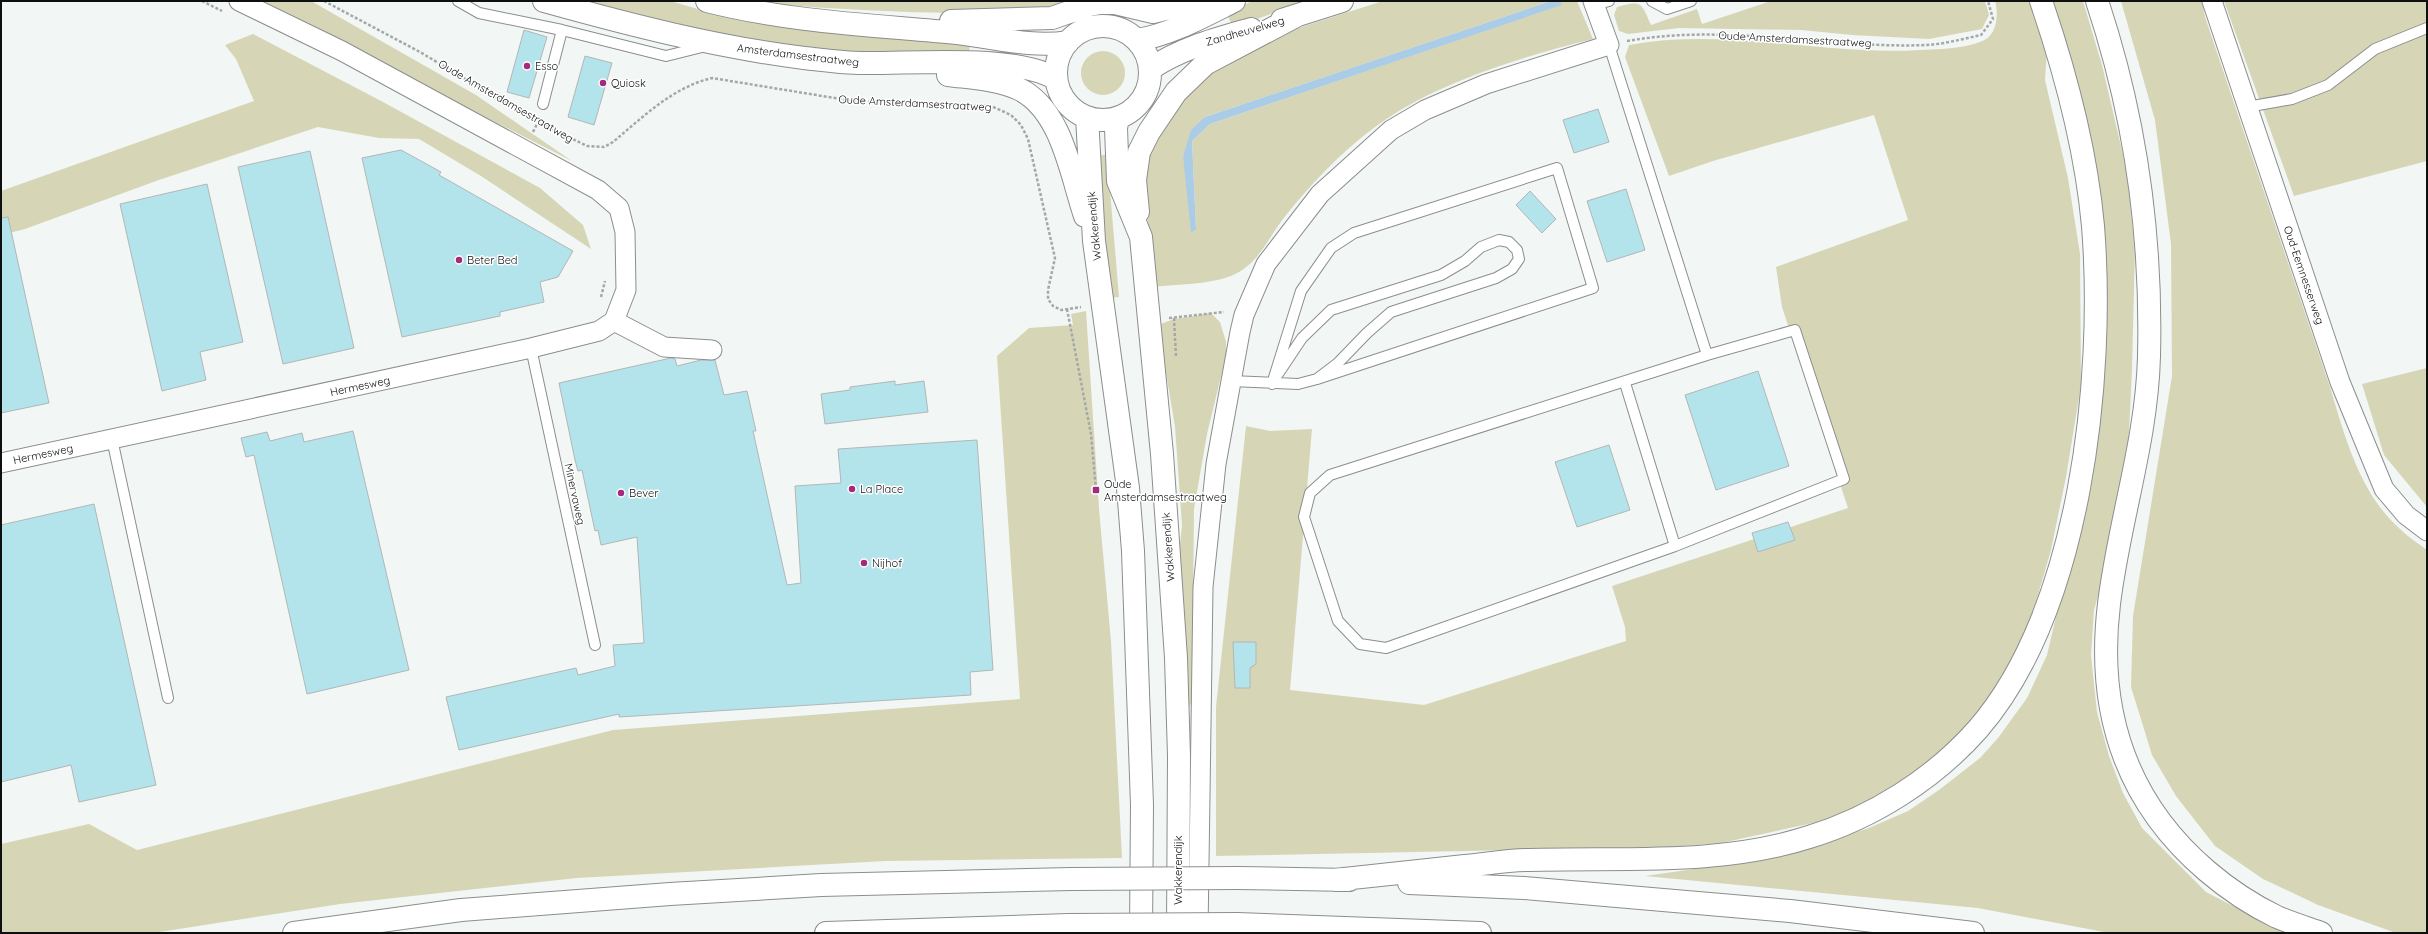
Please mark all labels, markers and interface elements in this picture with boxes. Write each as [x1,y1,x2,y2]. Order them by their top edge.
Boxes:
street label: Zandheuvelweg [1204,13,1286,49]
street label: Oude Amsterdamsestraatweg [1718,28,1872,50]
street label: Amsterdamsestraatweg [736,41,860,69]
street label: Oude Amsterdamsestraatweg [436,57,576,145]
place label: Esso [535,59,559,73]
marker: Esso [522,61,532,71]
place label: Quiosk [611,76,646,90]
marker: Quiosk [598,78,608,88]
street label: Oude Amsterdamsestraatweg [838,92,992,114]
street label: Wakkerendijk [1084,191,1104,261]
street label: Oud-Eemnesserweg [2281,224,2327,326]
place label: Beter Bed [467,253,518,267]
marker: Beter Bed [454,255,464,265]
street label: Hermesweg [329,373,391,399]
street label: Hermesweg [12,441,74,467]
street label: Minervaweg [562,462,588,526]
place label: Oude Amsterdamsestraatweg [1104,477,1227,504]
place label: La Place [860,482,903,496]
marker: La Place [847,484,857,494]
marker: Oude Amsterdamsestraatweg [1091,485,1101,495]
place label: Bever [629,486,659,500]
marker: Bever [616,488,626,498]
street label: Wakkerendijk [1159,512,1177,582]
place label: Nijhof [872,556,902,570]
marker: Nijhof [859,558,869,568]
street label: Wakkerendijk [1171,835,1185,905]

